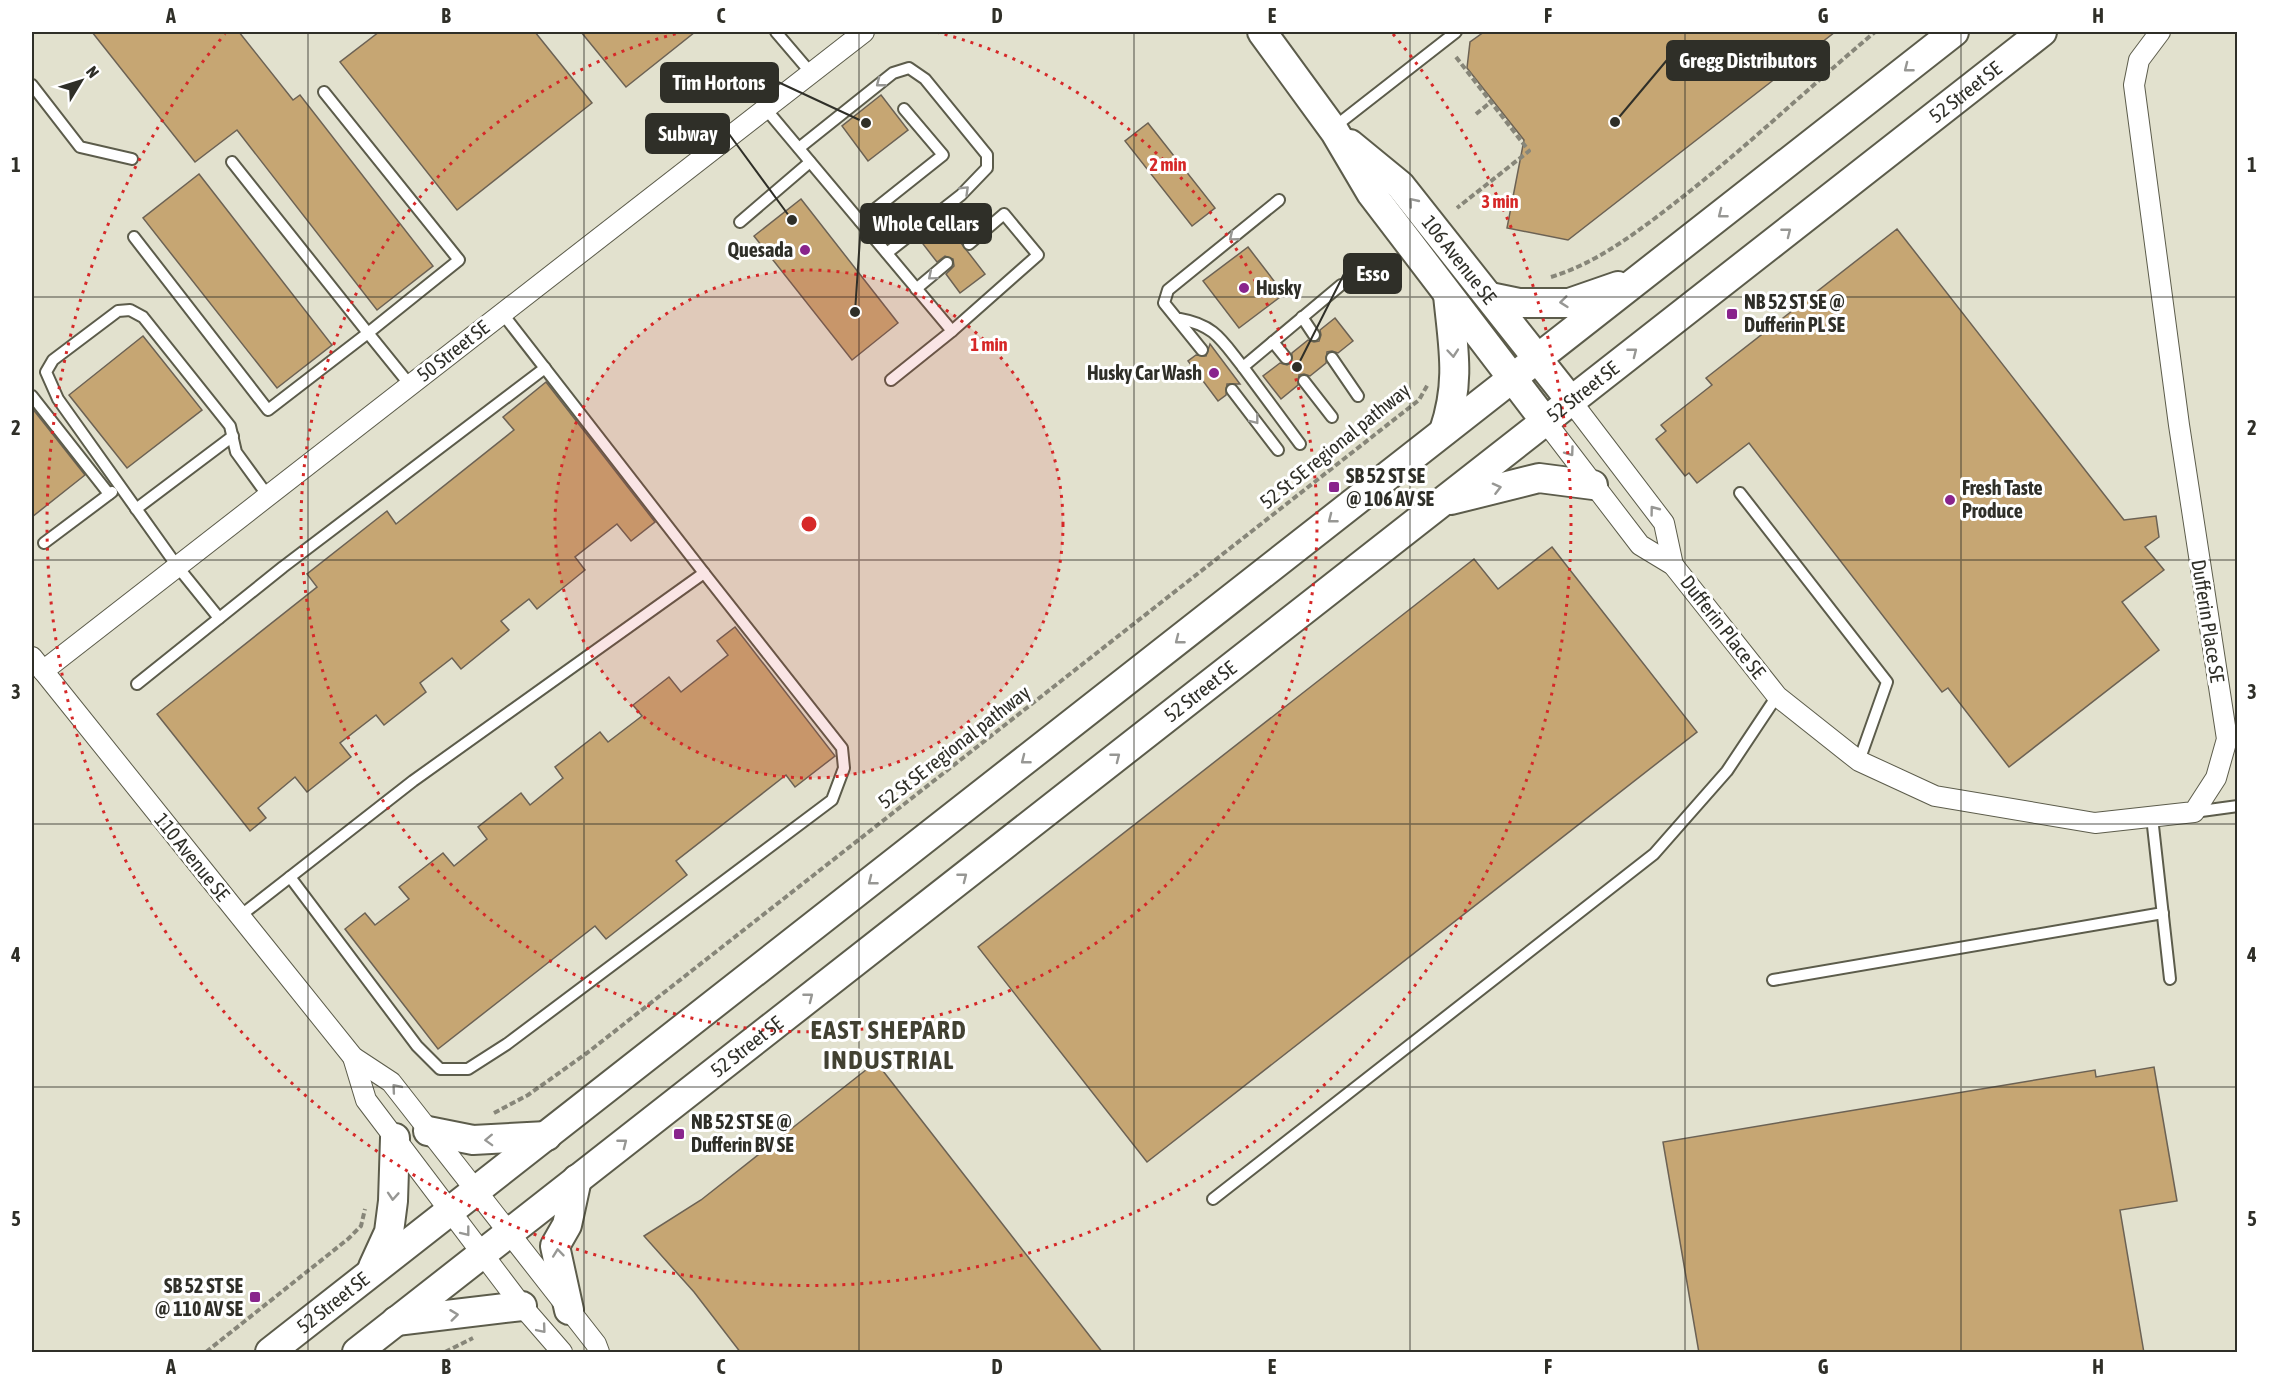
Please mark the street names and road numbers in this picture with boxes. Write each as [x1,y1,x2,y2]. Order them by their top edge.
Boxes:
street label: 52 Street SE [1924,56,2006,127]
street label: 106 Avenue SE [1418,211,1502,309]
street label: 50 Street SE [412,315,494,386]
street label: 52 Street SE [1542,356,1623,427]
street label: 52 St SE regional pathway [1255,378,1414,513]
street label: Dufferin Place SE [2187,558,2230,685]
street label: Dufferin Place SE [1676,571,1771,683]
street label: 52 Street SE [1159,656,1241,726]
street label: 52 St SE regional pathway [873,680,1034,813]
street label: 110 Avenue SE [150,808,235,905]
street label: 52 Street SE [706,1011,787,1082]
street label: 52 Street SE [292,1267,374,1338]

